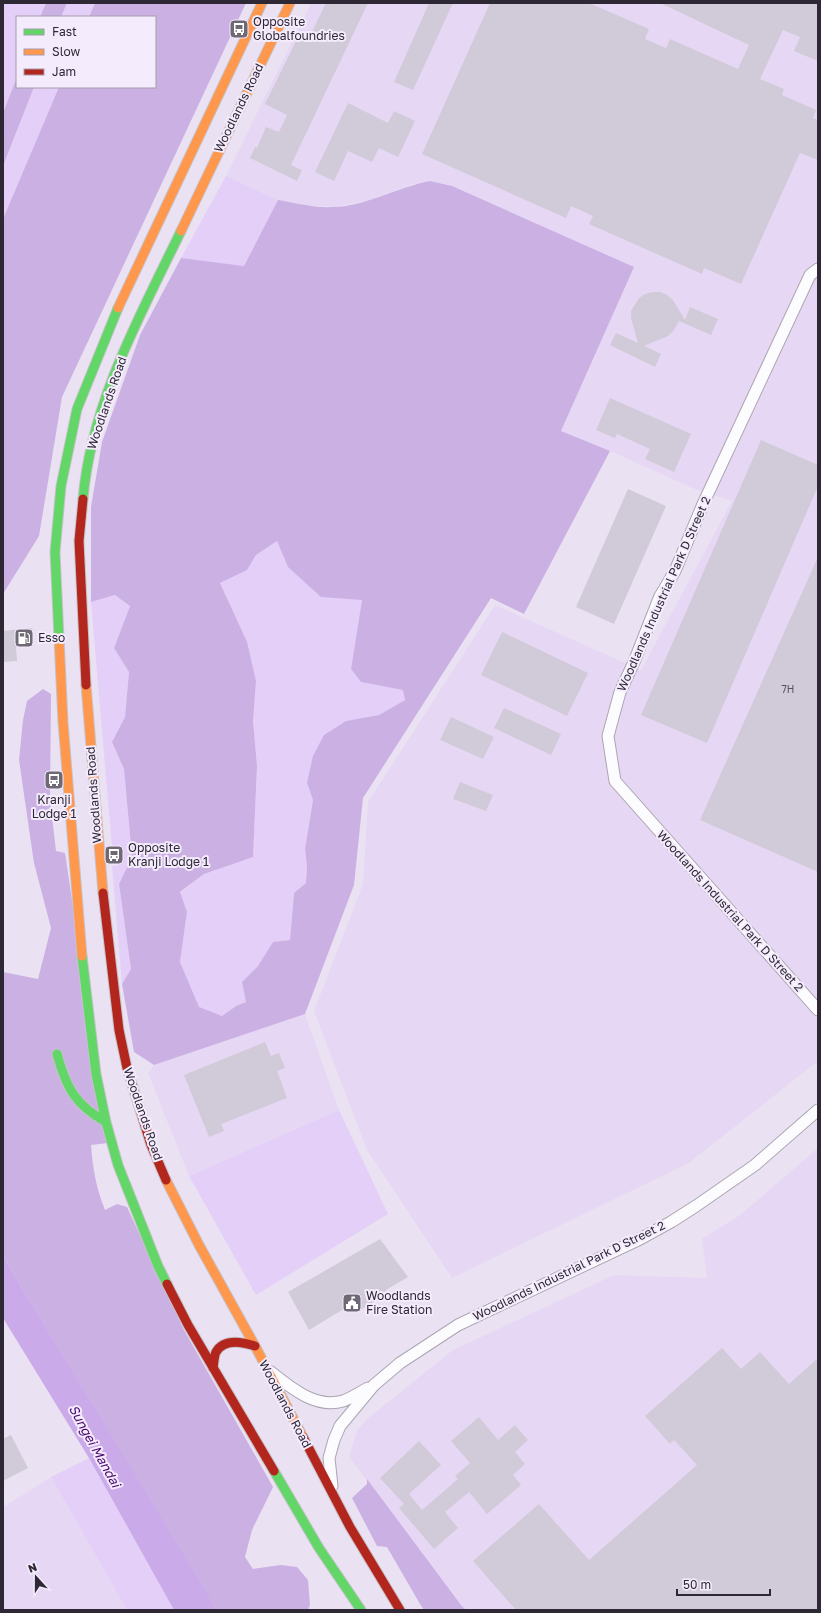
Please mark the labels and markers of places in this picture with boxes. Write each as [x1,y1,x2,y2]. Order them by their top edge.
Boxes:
place label: Opposite Globalfoundries [253,14,345,43]
bus stop icon: Opposite Globalfoundries [228,18,250,40]
fuel station icon: Esso [13,627,35,649]
place label: Esso [38,630,65,645]
bus stop icon: Kranji Lodge 1 [43,769,65,791]
place label: Kranji Lodge 1 [32,792,76,821]
place label: Opposite Kranji Lodge 1 [128,840,209,869]
bus stop icon: Opposite Kranji Lodge 1 [103,844,125,866]
place label: Woodlands Fire Station [366,1288,432,1317]
public building icon: Woodlands Fire Station [341,1292,363,1314]

